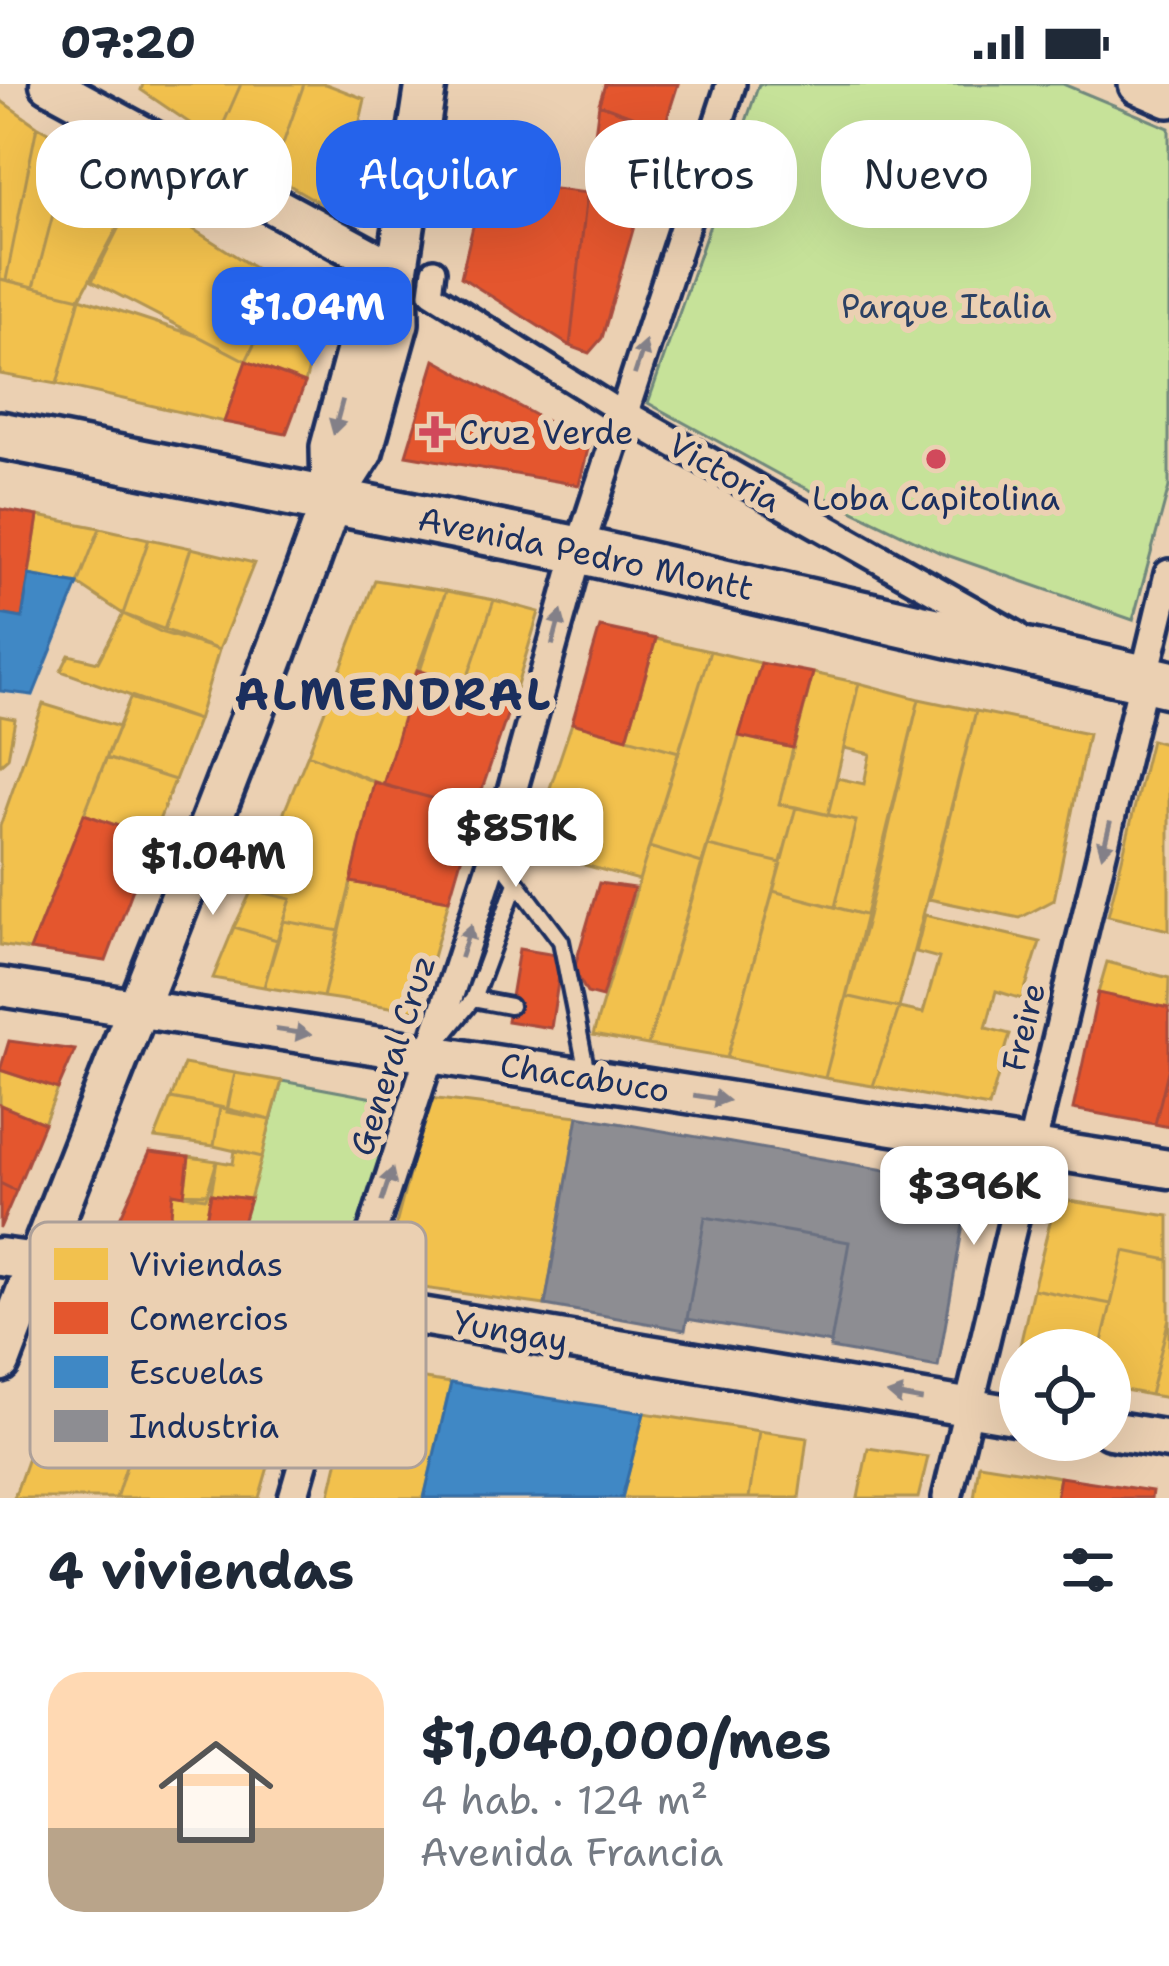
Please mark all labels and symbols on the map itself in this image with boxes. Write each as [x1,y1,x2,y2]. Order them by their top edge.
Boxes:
pin: $1.04M [214,267,410,369]
park label: Parque Italia [841,284,1051,329]
one-way arrow [631,339,650,376]
one-way arrow [328,399,347,436]
place label: Cruz Verde [459,410,633,455]
marker: Cruz Verde [422,419,448,445]
street label: Victoria [660,422,790,523]
marker: Loba Capitolina [923,446,949,472]
place label: Loba Capitolina [812,476,1060,521]
street label: Avenida Pedro Montt [414,496,758,611]
one-way arrow [549,610,568,647]
district label: ALMENDRAL [234,664,554,724]
pin: $851K [432,788,600,890]
pin: $1.04M [115,816,311,918]
one-way arrow [1096,820,1115,857]
one-way arrow [458,922,477,959]
street label: General Cruz [339,949,446,1161]
street label: Freire [991,978,1056,1076]
one-way arrow [275,1023,313,1042]
street label: Chacabuco [497,1042,673,1113]
one-way arrow [693,1089,731,1108]
pin: $396K [890,1146,1058,1248]
one-way arrow [379,1166,398,1203]
legend [30,1222,426,1468]
text: Viviendas [129,1242,283,1287]
text: Comercios [129,1296,289,1341]
street label: Yungay [450,1299,572,1364]
text: Escuelas [129,1350,264,1395]
one-way arrow [885,1388,923,1406]
text: Industria [129,1404,279,1449]

